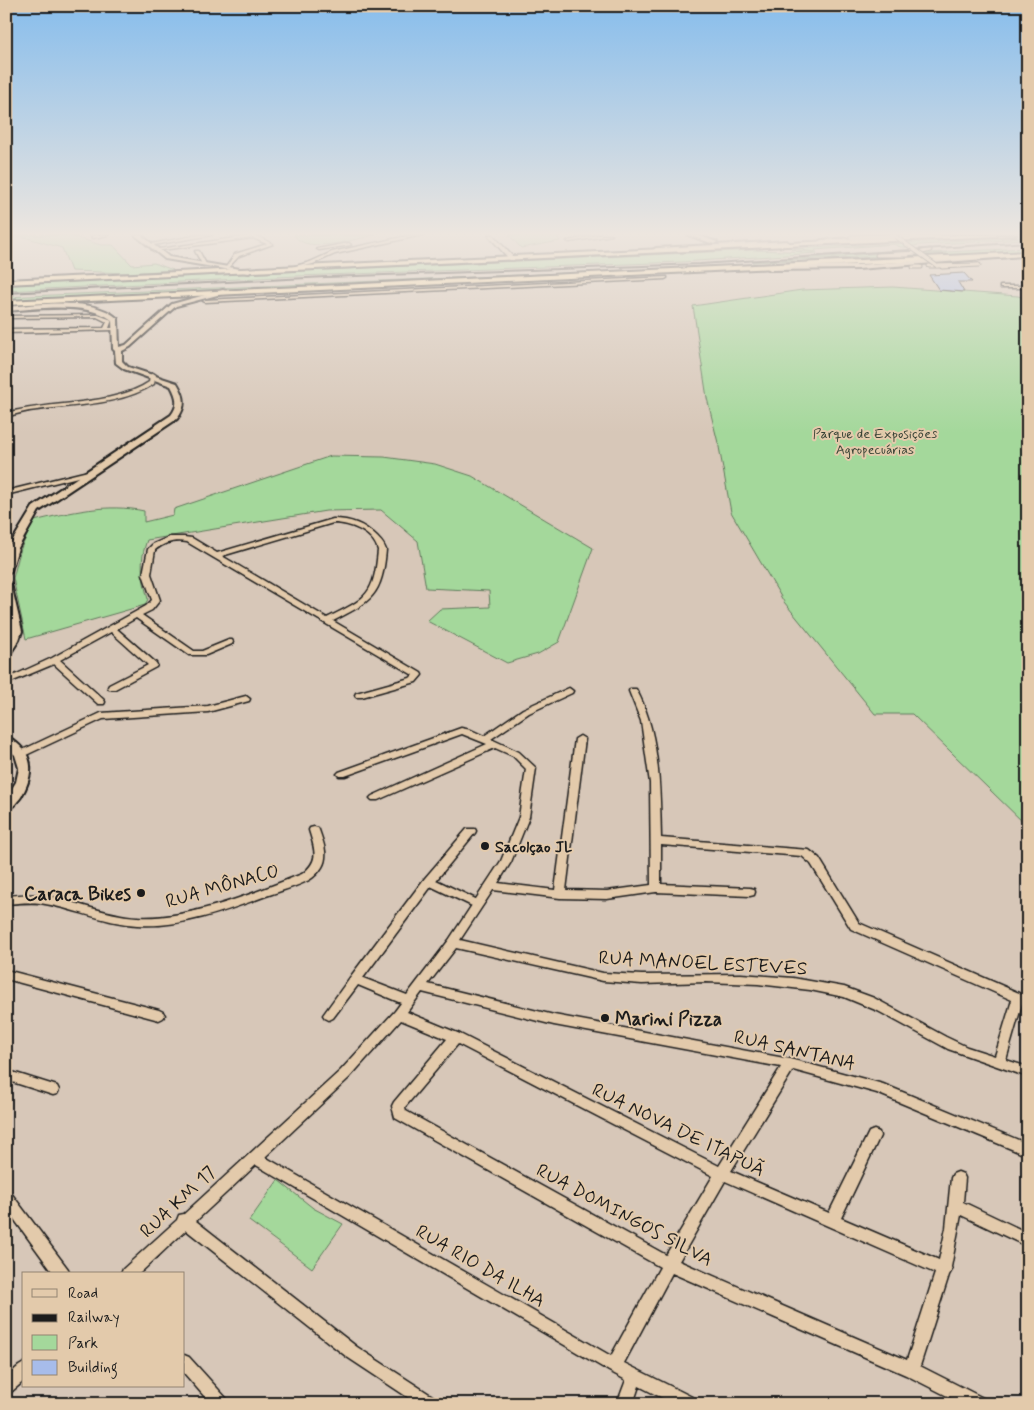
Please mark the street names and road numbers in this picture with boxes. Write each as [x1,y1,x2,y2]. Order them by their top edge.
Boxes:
street label: RUA MÔNACO [163,858,282,915]
street label: RUA MANOEL ESTEVES [598,946,808,981]
street label: RUA SANTANA [732,1024,858,1077]
street label: RUA NOVA DE ITAPUÃ [588,1078,769,1183]
street label: RUA DOMINGOS SILVA [532,1158,717,1273]
street label: RUA KM 17 [135,1161,221,1244]
street label: RUA RIO DA ILHA [411,1219,549,1313]

